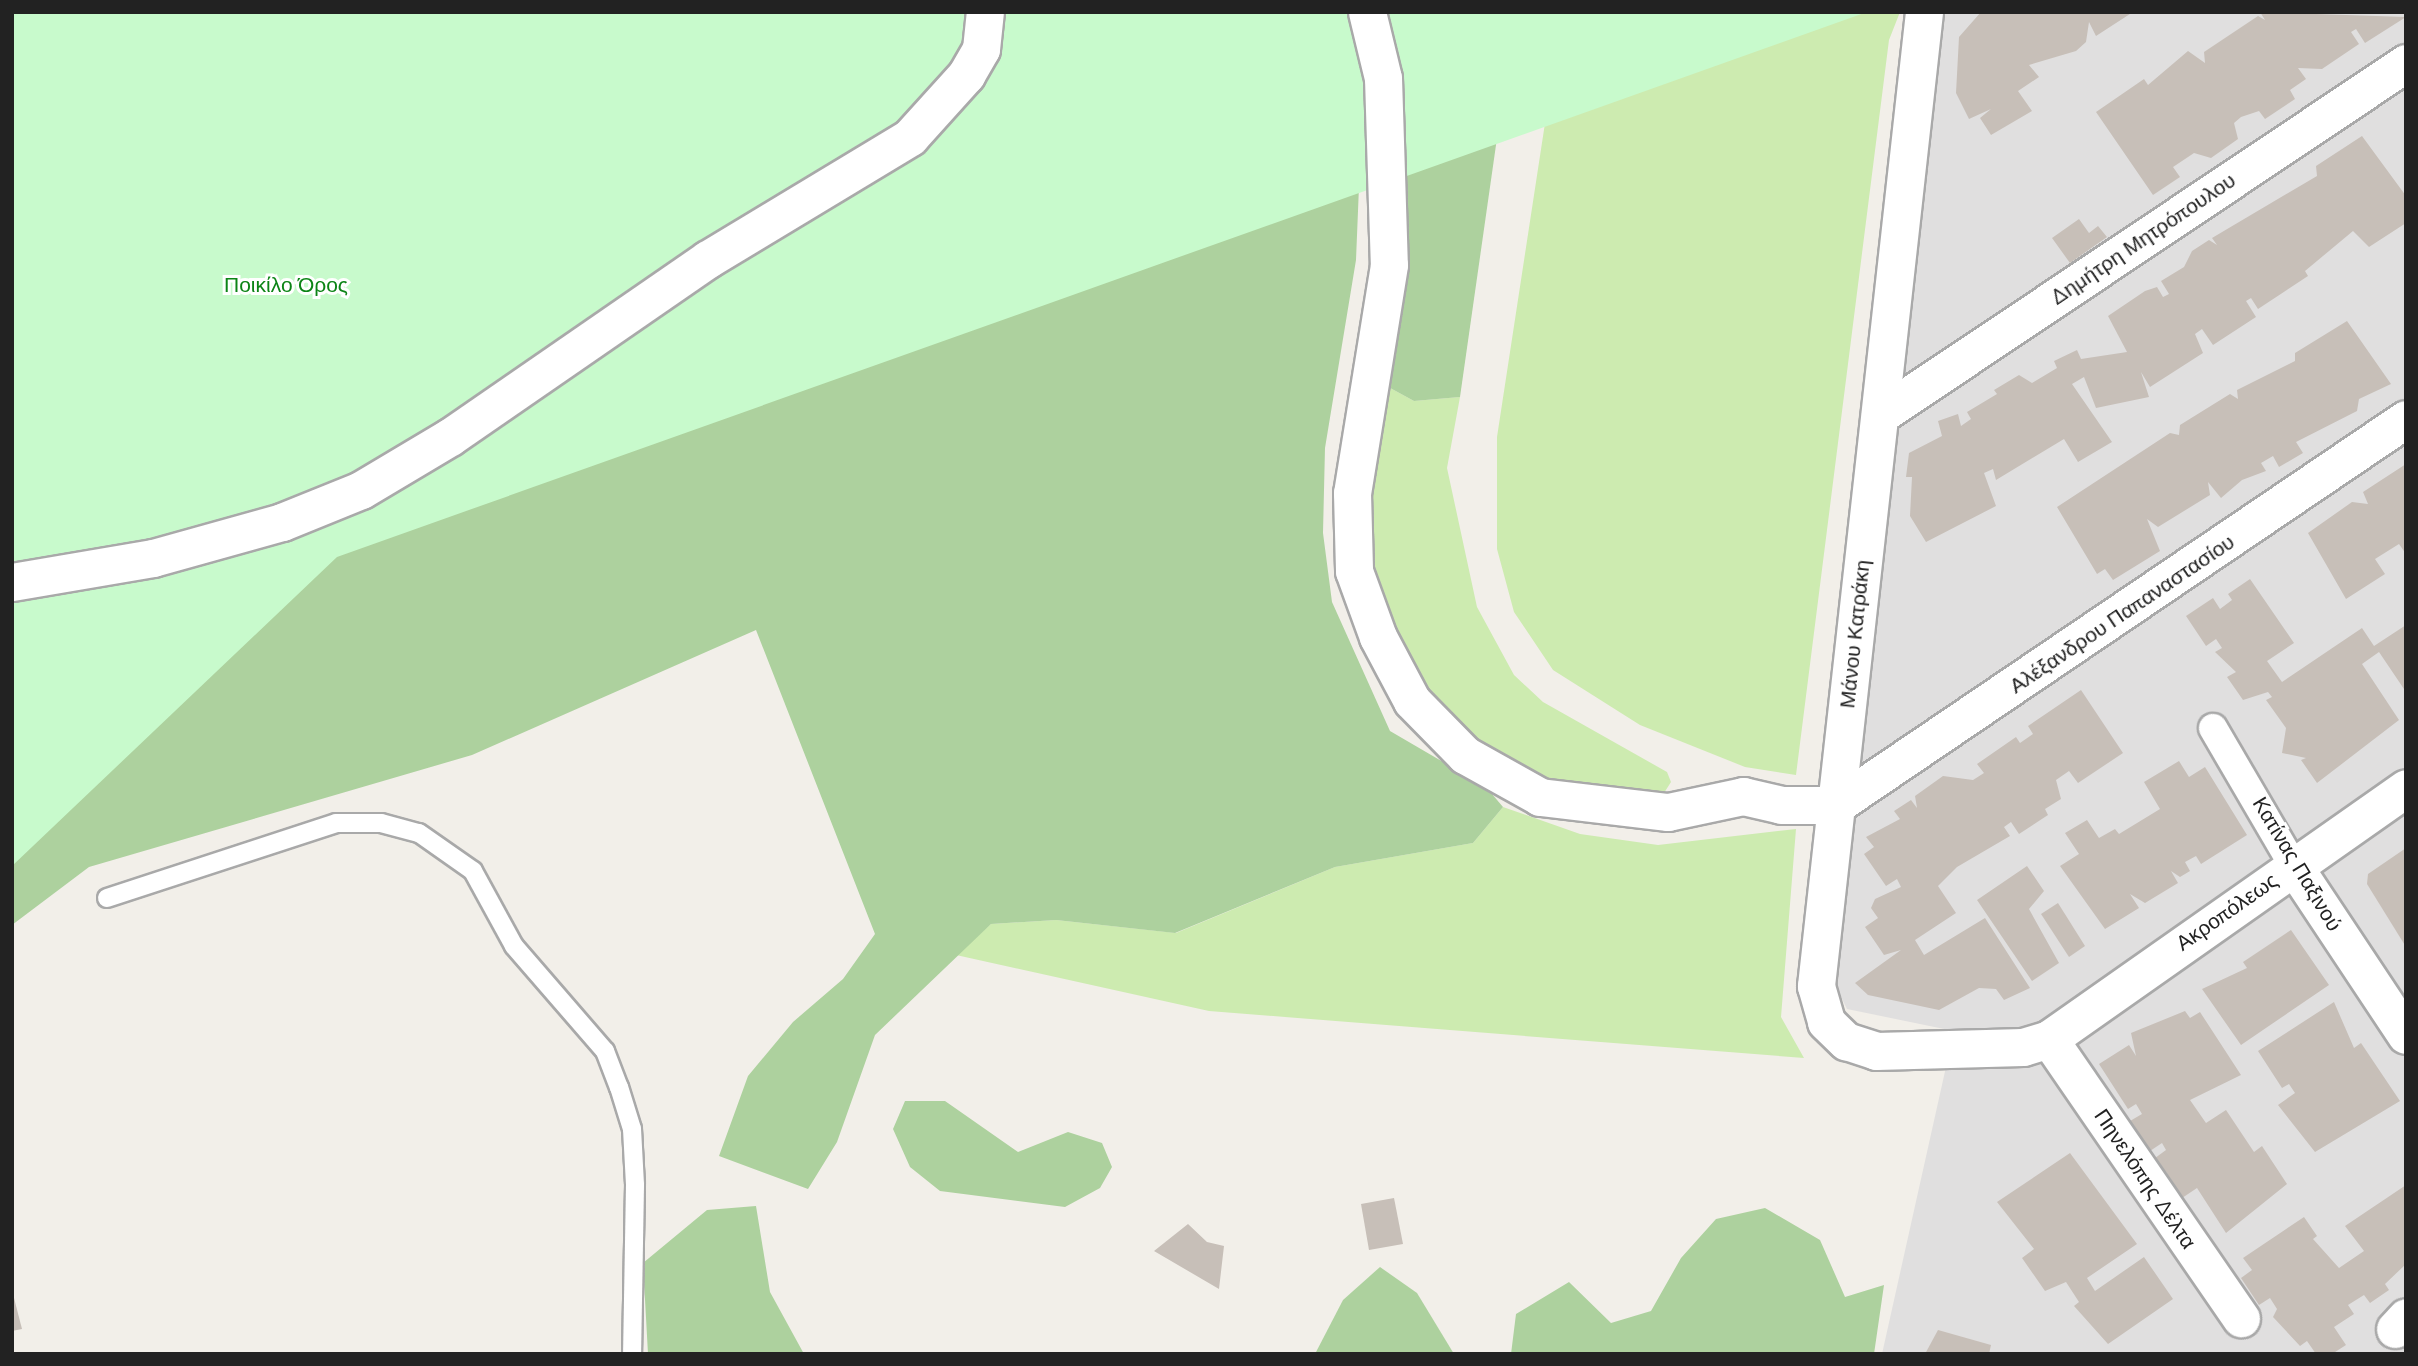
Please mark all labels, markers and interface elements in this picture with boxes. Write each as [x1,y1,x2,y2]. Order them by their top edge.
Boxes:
street label: Δημήτρη Μητρόπουλου [2046,168,2240,310]
park label: Ποικίλο Όρος [224,272,348,298]
street label: Αλέξανδρου Παπαναστασίου [2005,529,2239,699]
street label: Μάνου Κατράκη [1835,559,1875,709]
street label: Κατίνας Παξινού [2247,792,2347,936]
street label: Ακροπόλεως [2171,868,2283,956]
street label: Πηνελόπης Δέλτα [2089,1104,2201,1254]

